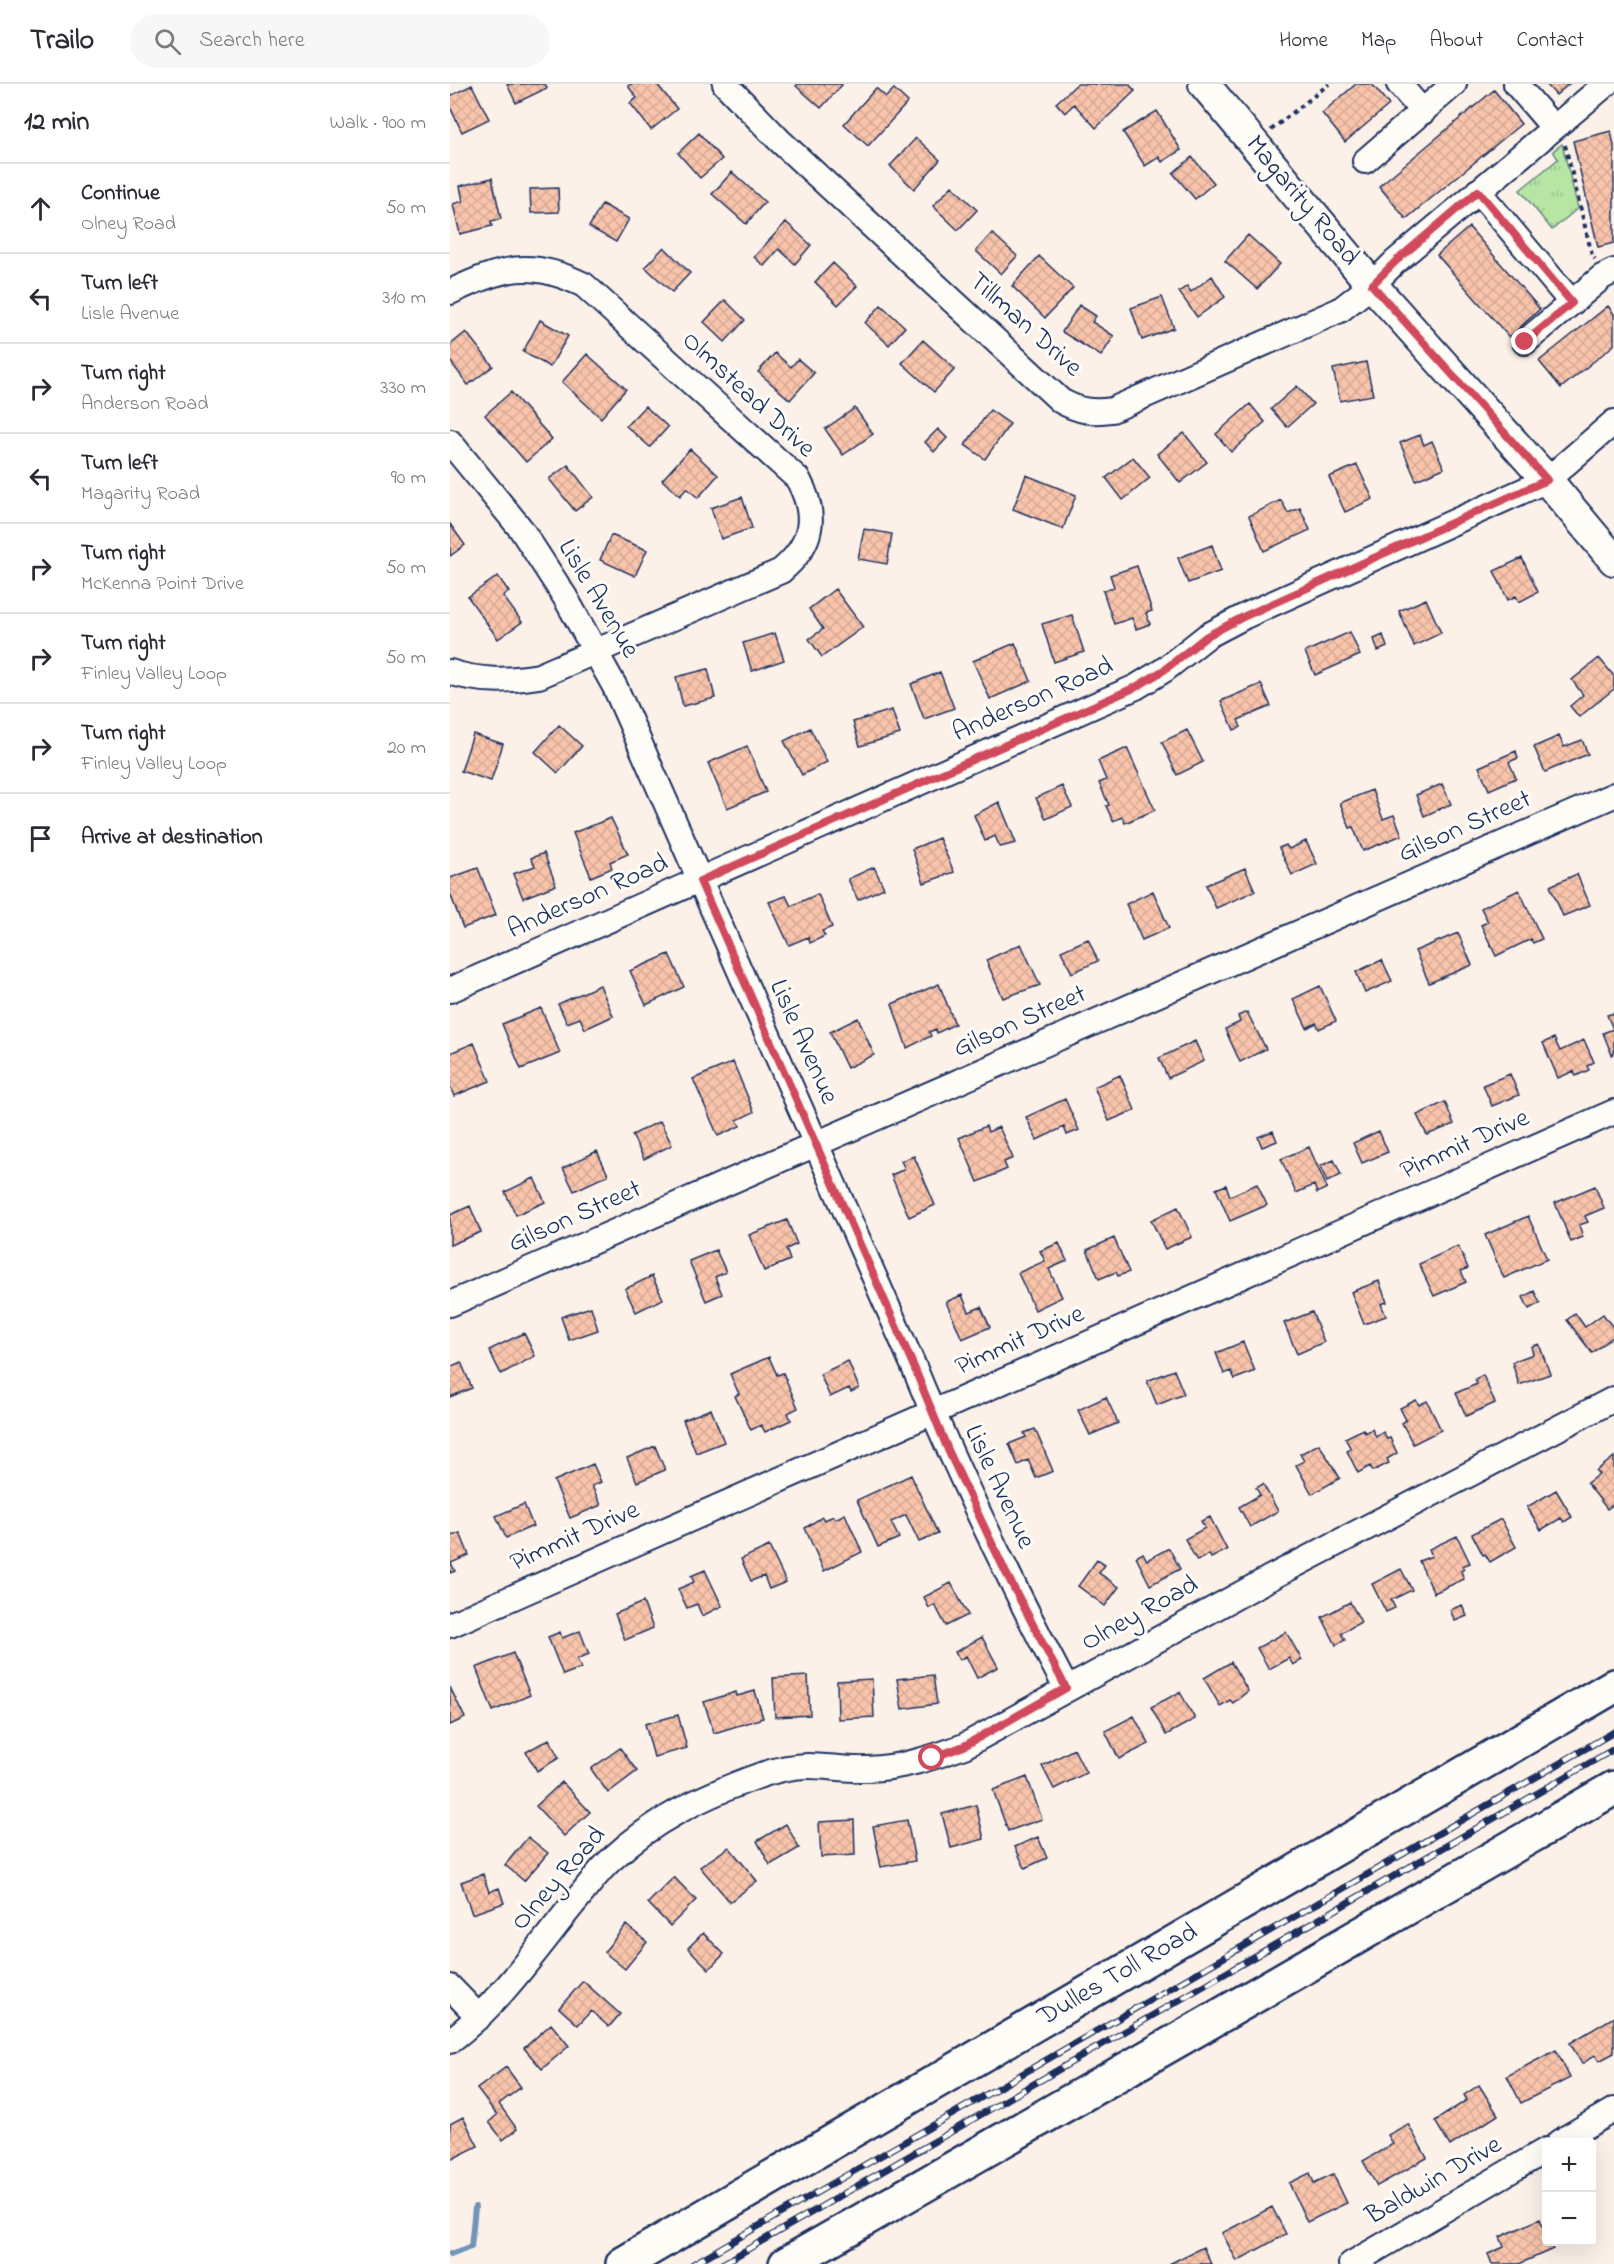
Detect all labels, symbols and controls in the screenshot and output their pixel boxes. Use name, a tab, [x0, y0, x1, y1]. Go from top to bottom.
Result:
search box	[130, 14, 550, 68]
text: Trailo	[30, 21, 94, 62]
icon: search	[151, 25, 184, 58]
text: Search here	[199, 25, 305, 57]
text: Home	[1279, 26, 1328, 56]
text: Map	[1361, 26, 1396, 56]
text: About	[1429, 26, 1483, 56]
text: Contact	[1516, 26, 1584, 56]
text: 12 min	[24, 104, 89, 142]
text: Walk · 900 m	[330, 109, 426, 138]
street label: Magarity Road	[1235, 127, 1369, 275]
text: Continue	[81, 178, 160, 210]
icon: ahead	[24, 192, 57, 225]
text: 50 m	[385, 194, 426, 223]
text: Olney Road	[81, 210, 176, 239]
street label: Tillman Drive	[959, 263, 1091, 387]
text: Turn left	[81, 268, 158, 300]
icon: left	[24, 282, 57, 315]
text: 310 m	[382, 284, 426, 313]
text: Lisle Avenue	[81, 300, 179, 329]
street label: Olmstead Drive	[672, 322, 824, 468]
route end	[1511, 328, 1537, 354]
text: Turn right	[81, 358, 166, 390]
icon: right	[24, 372, 57, 405]
text: 330 m	[380, 374, 426, 403]
text: Anderson Road	[81, 390, 209, 419]
text: Turn left	[81, 448, 158, 480]
icon: left	[24, 462, 57, 495]
text: 90 m	[391, 464, 426, 493]
text: Magarity Road	[81, 480, 200, 509]
street label: Lisle Avenue	[547, 532, 649, 667]
text: Turn right	[81, 538, 166, 570]
icon: right	[24, 552, 57, 585]
text: 50 m	[385, 554, 426, 583]
text: McKenna Point Drive	[81, 570, 244, 599]
text: Turn right	[81, 628, 166, 660]
icon: right	[24, 642, 57, 675]
text: 50 m	[385, 644, 426, 673]
street label: Anderson Road	[946, 647, 1120, 753]
text: Finley Valley Loop	[81, 660, 227, 689]
text: Turn right	[81, 718, 166, 750]
icon: right	[24, 732, 57, 765]
text: 20 m	[387, 734, 426, 763]
text: Finley Valley Loop	[81, 750, 227, 779]
street label: Gilson Street	[1392, 780, 1538, 874]
icon: arrive	[24, 822, 57, 855]
text: Arrive at destination	[81, 822, 263, 854]
street label: Anderson Road	[501, 844, 675, 950]
street label: Lisle Avenue	[758, 973, 848, 1111]
street label: Gilson Street	[947, 975, 1093, 1069]
street label: Pimmit Drive	[1394, 1099, 1537, 1191]
street label: Gilson Street	[502, 1170, 648, 1264]
street label: Pimmit Drive	[949, 1295, 1092, 1387]
street label: Lisle Avenue	[953, 1419, 1045, 1556]
street label: Pimmit Drive	[504, 1491, 647, 1583]
street label: Olney Road	[1074, 1566, 1206, 1662]
route start	[918, 1744, 944, 1770]
street label: Olney Road	[502, 1818, 616, 1940]
street label: Dulles Toll Road	[1030, 1913, 1205, 2037]
street label: Baldwin Drive	[1358, 2126, 1510, 2236]
map controls	[1542, 2138, 1596, 2246]
button: +	[1542, 2138, 1596, 2192]
button: −	[1542, 2192, 1596, 2246]

